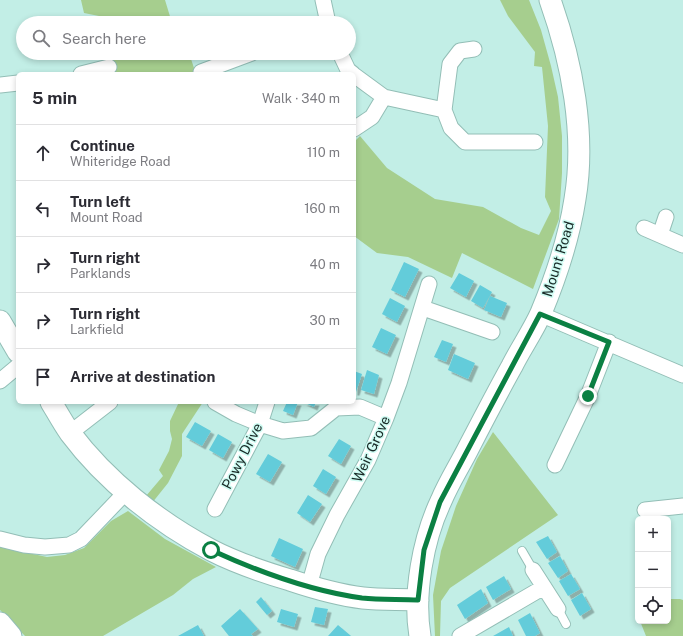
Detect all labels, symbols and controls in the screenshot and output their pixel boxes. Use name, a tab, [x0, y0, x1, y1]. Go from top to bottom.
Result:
search box	[16, 16, 356, 60]
icon: search	[30, 27, 52, 49]
text: Search here	[62, 30, 146, 47]
text: 5 min	[32, 88, 77, 108]
text: Walk · 340 m	[262, 91, 340, 106]
text: Continue	[70, 137, 135, 154]
icon: ahead	[32, 142, 54, 164]
text: 110 m	[307, 145, 340, 160]
text: Whiteridge Road	[70, 154, 171, 169]
text: Turn left	[70, 193, 131, 210]
icon: left	[32, 198, 54, 220]
text: 160 m	[304, 201, 340, 216]
text: Mount Road	[70, 210, 143, 225]
street label: Mount Road	[539, 219, 577, 299]
text: Turn right	[70, 249, 140, 266]
icon: right	[32, 254, 54, 276]
text: 40 m	[309, 257, 340, 272]
text: Parklands	[70, 266, 131, 281]
text: Turn right	[70, 305, 140, 322]
icon: right	[32, 310, 54, 332]
text: 30 m	[310, 313, 340, 328]
text: Larkfield	[70, 322, 124, 337]
icon: arrive	[32, 366, 54, 388]
text: Arrive at destination	[70, 368, 215, 385]
route end	[579, 387, 597, 405]
street label: Weir Grove	[349, 413, 393, 485]
street label: Powy Drive	[219, 420, 266, 492]
map controls	[635, 516, 671, 624]
button: +	[635, 516, 671, 552]
route start	[202, 541, 220, 559]
button: −	[635, 552, 671, 588]
button: locate	[635, 588, 671, 624]

